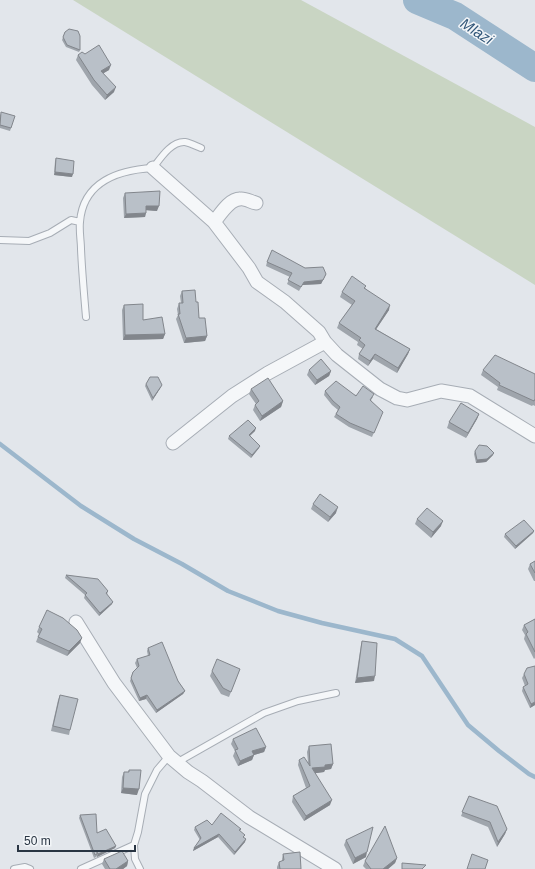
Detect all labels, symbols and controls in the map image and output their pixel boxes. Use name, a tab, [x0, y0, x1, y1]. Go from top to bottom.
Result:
water label: Mlazi	[458, 14, 497, 48]
scale bar	[18, 827, 135, 853]
text: 50 m	[24, 834, 51, 848]

